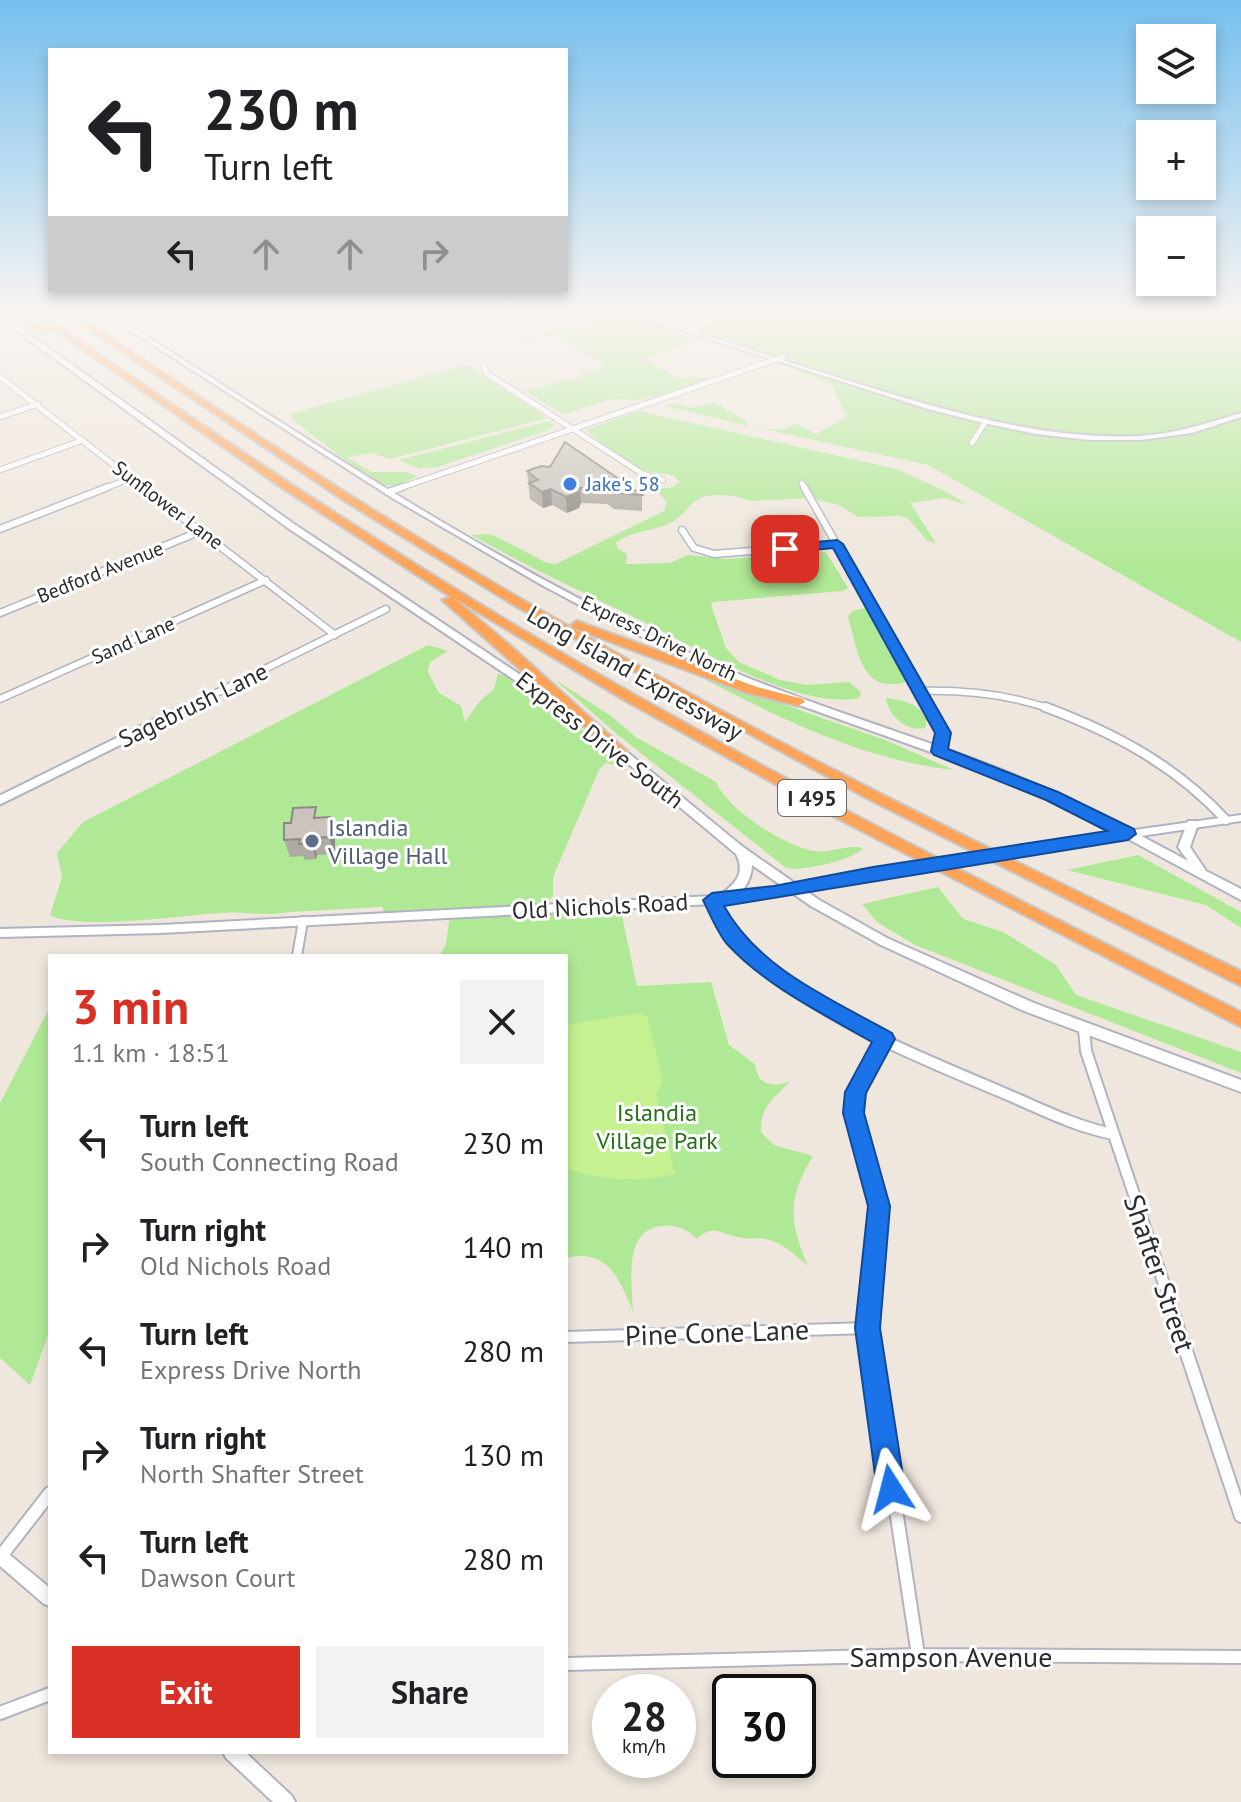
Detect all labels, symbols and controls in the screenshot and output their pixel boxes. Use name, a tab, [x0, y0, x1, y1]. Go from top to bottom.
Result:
map controls	[1136, 24, 1216, 296]
button: layers	[1136, 24, 1216, 104]
text: 230 m	[204, 73, 359, 145]
icon: left	[72, 80, 176, 184]
button: +	[1136, 120, 1216, 200]
text: Turn left	[204, 143, 333, 190]
button: −	[1136, 216, 1216, 296]
icon: left	[160, 232, 204, 276]
icon: ahead	[244, 232, 288, 276]
icon: ahead	[328, 232, 372, 276]
icon: right	[412, 232, 456, 276]
street label: Sunflower Lane	[107, 455, 229, 555]
place label: Jake's 58	[585, 471, 660, 497]
marker: Jake's 58	[561, 475, 579, 493]
pin	[751, 515, 819, 583]
icon: arrive	[763, 527, 807, 571]
street label: Bedford Avenue	[33, 535, 167, 609]
street label: Express Drive North	[577, 589, 741, 687]
street label: Long Island Expressway	[521, 599, 749, 747]
street label: Sand Lane	[87, 610, 179, 670]
street label: Sagebrush Lane	[113, 655, 273, 755]
street label: Express Drive South	[510, 665, 690, 815]
road number: I 495	[778, 780, 846, 816]
place label: Islandia Village Hall	[327, 812, 448, 871]
marker: Islandia Village Hall	[303, 832, 321, 850]
street label: Old Nichols Road	[511, 886, 689, 926]
text: 3 min	[72, 975, 189, 1037]
button: close	[460, 980, 544, 1064]
text: 1.1 km · 18:51	[72, 1036, 230, 1069]
park label: Islandia Village Park	[595, 1097, 718, 1156]
text: Turn left	[140, 1106, 248, 1145]
icon: left	[72, 1120, 116, 1164]
text: 230 m	[463, 1123, 544, 1162]
text: South Connecting Road	[140, 1145, 399, 1178]
street label: Shafter Street	[1116, 1189, 1204, 1357]
text: Turn right	[140, 1210, 266, 1249]
icon: right	[72, 1224, 116, 1268]
text: 140 m	[463, 1227, 544, 1266]
text: Old Nichols Road	[140, 1249, 331, 1282]
street label: Pine Cone Lane	[624, 1310, 810, 1354]
text: Turn left	[140, 1314, 248, 1353]
icon: left	[72, 1328, 116, 1372]
text: 280 m	[463, 1331, 544, 1370]
text: Express Drive North	[140, 1353, 362, 1386]
text: Turn right	[140, 1418, 266, 1457]
icon: right	[72, 1432, 116, 1476]
text: 130 m	[463, 1435, 544, 1474]
position arrow	[849, 1447, 933, 1531]
text: North Shafter Street	[140, 1457, 364, 1490]
text: Turn left	[140, 1522, 248, 1561]
icon: left	[72, 1536, 116, 1580]
text: 280 m	[463, 1539, 544, 1578]
text: Dawson Court	[140, 1561, 295, 1594]
street label: Sampson Avenue	[850, 1638, 1052, 1675]
button: Exit	[72, 1646, 300, 1738]
button: Share	[316, 1646, 544, 1738]
speed limit sign: 30	[712, 1674, 816, 1778]
text: 28	[621, 1690, 667, 1742]
text: km/h	[622, 1733, 666, 1759]

